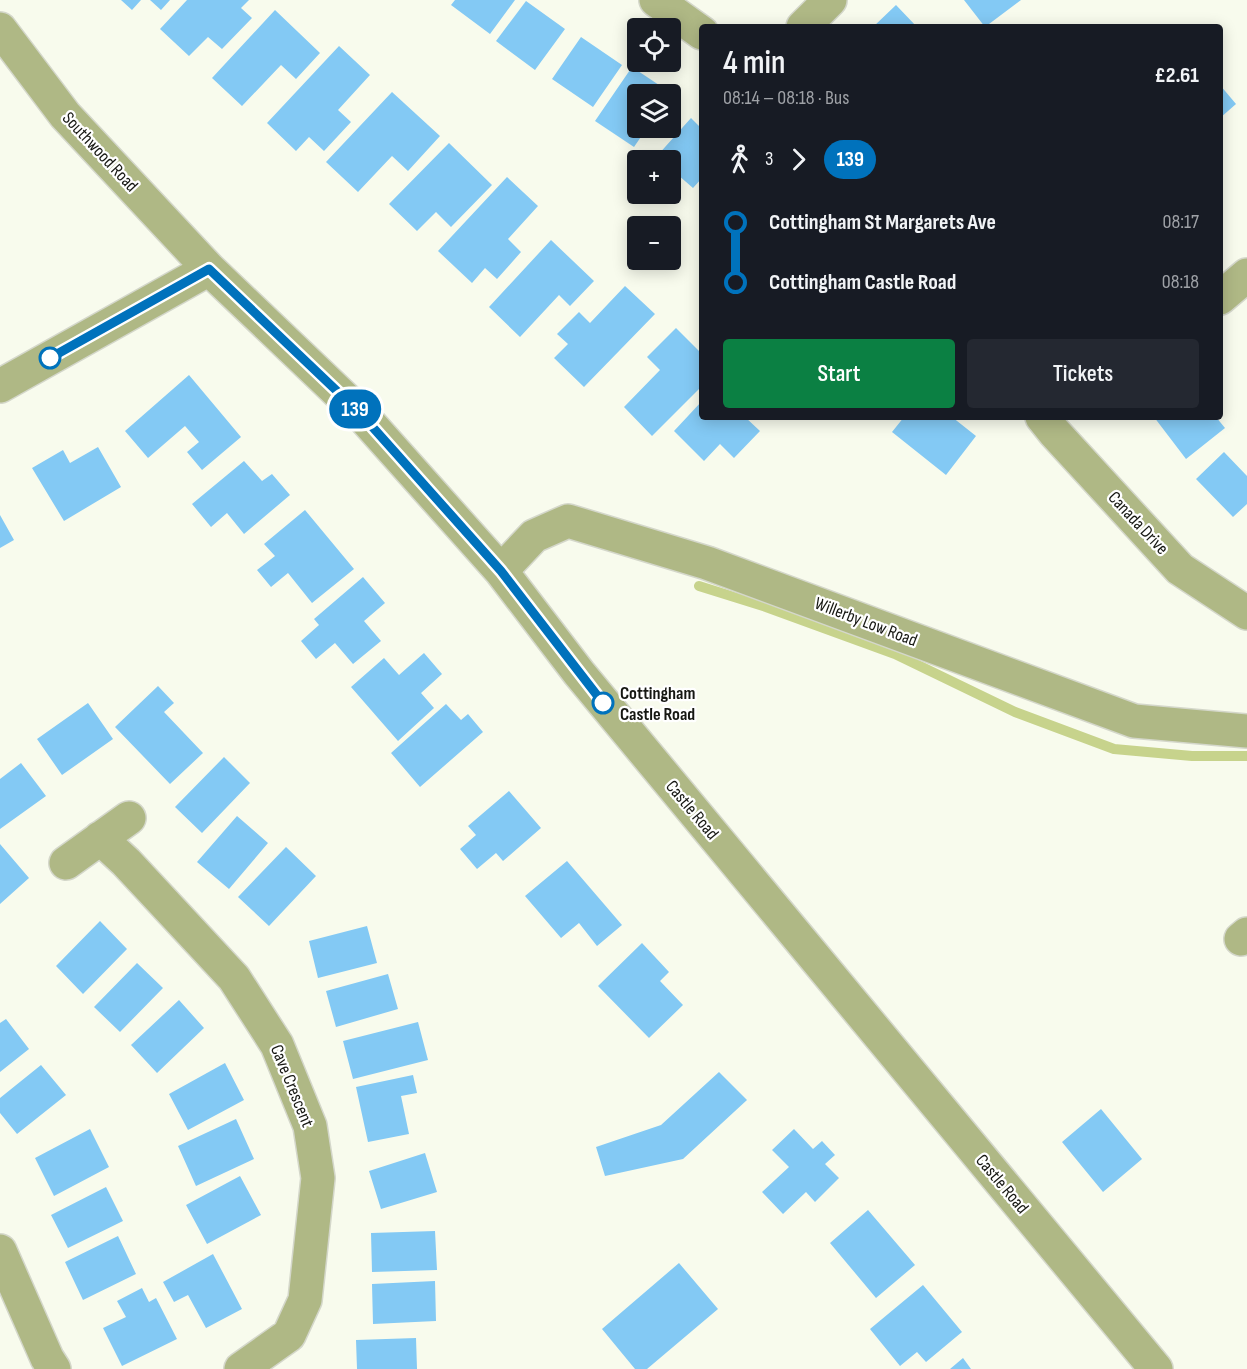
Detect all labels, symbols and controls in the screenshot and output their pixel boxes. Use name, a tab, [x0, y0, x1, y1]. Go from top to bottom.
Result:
map controls	[627, 18, 681, 270]
button: locate	[627, 18, 681, 72]
text: 4 min	[723, 43, 785, 83]
text: £2.61	[1155, 62, 1199, 89]
button: layers	[627, 84, 681, 138]
text: 08:14 – 08:18 · Bus	[723, 86, 849, 110]
street label: Southwood Road	[58, 108, 142, 196]
icon: walk	[723, 143, 756, 176]
icon: forward	[782, 143, 815, 176]
text: 3	[765, 147, 773, 171]
text: 139	[836, 147, 864, 172]
button: +	[627, 150, 681, 204]
text: Cottingham St Margarets Ave	[769, 209, 996, 236]
text: 08:17	[1163, 210, 1199, 234]
button: −	[627, 216, 681, 270]
text: Cottingham Castle Road	[769, 269, 956, 296]
text: 08:18	[1162, 270, 1199, 294]
button: Start	[723, 339, 955, 408]
button: Tickets	[967, 339, 1199, 408]
unlabelled marker	[39, 347, 61, 369]
line badge: 139	[320, 390, 389, 428]
text: 139	[341, 397, 369, 422]
street label: Canada Drive	[1103, 487, 1173, 559]
street label: Willerby Low Road	[812, 593, 920, 651]
place label: Cottingham Castle Road	[620, 683, 695, 725]
marker: Cottingham Castle Road	[592, 692, 614, 714]
street label: Castle Road	[661, 776, 723, 844]
street label: Cave Crescent	[266, 1042, 318, 1131]
street label: Castle Road	[971, 1150, 1033, 1218]

